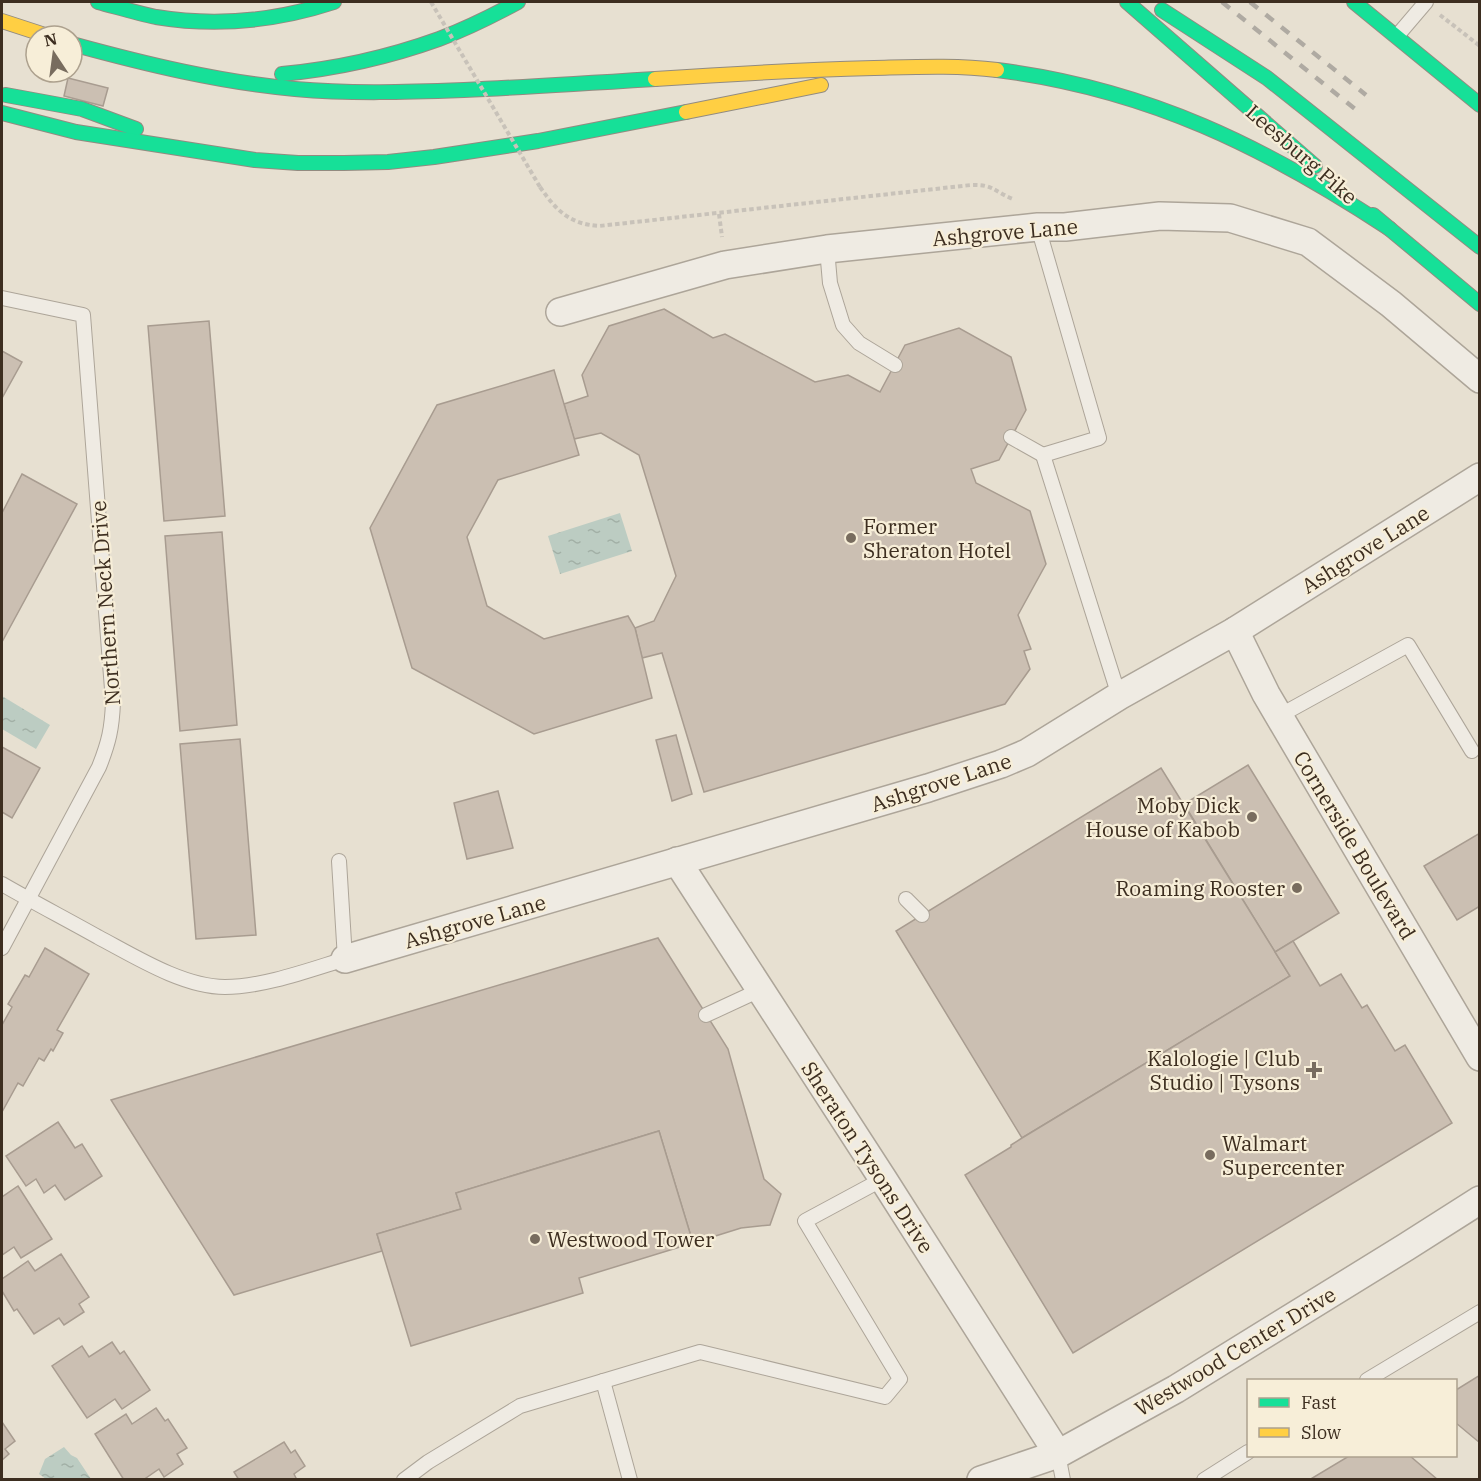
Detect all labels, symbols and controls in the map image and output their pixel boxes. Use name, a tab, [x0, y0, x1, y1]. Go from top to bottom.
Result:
north arrow	[24, 24, 84, 84]
text: N	[42, 28, 59, 51]
street label: Leesburg Pike	[1240, 98, 1364, 210]
street label: Ashgrove Lane	[931, 212, 1079, 252]
street label: Ashgrove Lane	[1296, 498, 1434, 600]
street label: Northern Neck Drive	[84, 500, 126, 706]
place label: Former Sheraton Hotel	[863, 512, 1011, 564]
marker: Former Sheraton Hotel	[844, 531, 858, 545]
street label: Ashgrove Lane	[867, 746, 1015, 818]
street label: Cornerside Boulevard	[1288, 746, 1423, 945]
place label: Moby Dick House of Kabob	[1086, 791, 1241, 843]
marker: Moby Dick House of Kabob	[1245, 810, 1259, 824]
place label: Roaming Rooster	[1116, 874, 1286, 902]
marker: Roaming Rooster	[1290, 881, 1304, 895]
street label: Ashgrove Lane	[401, 887, 549, 955]
place label: Kalologie | Club Studio | Tysons	[1147, 1044, 1300, 1096]
street label: Sheraton Tysons Drive	[795, 1056, 941, 1258]
marker: Kalologie | Club Studio | Tysons	[1305, 1061, 1323, 1079]
place label: Walmart Supercenter	[1222, 1129, 1345, 1181]
marker: Walmart Supercenter	[1203, 1148, 1217, 1162]
place label: Westwood Tower	[547, 1225, 715, 1253]
marker: Westwood Tower	[528, 1232, 542, 1246]
street label: Westwood Center Drive	[1129, 1280, 1341, 1422]
legend	[1247, 1379, 1457, 1457]
text: Fast	[1301, 1391, 1336, 1414]
text: Slow	[1301, 1421, 1341, 1444]

